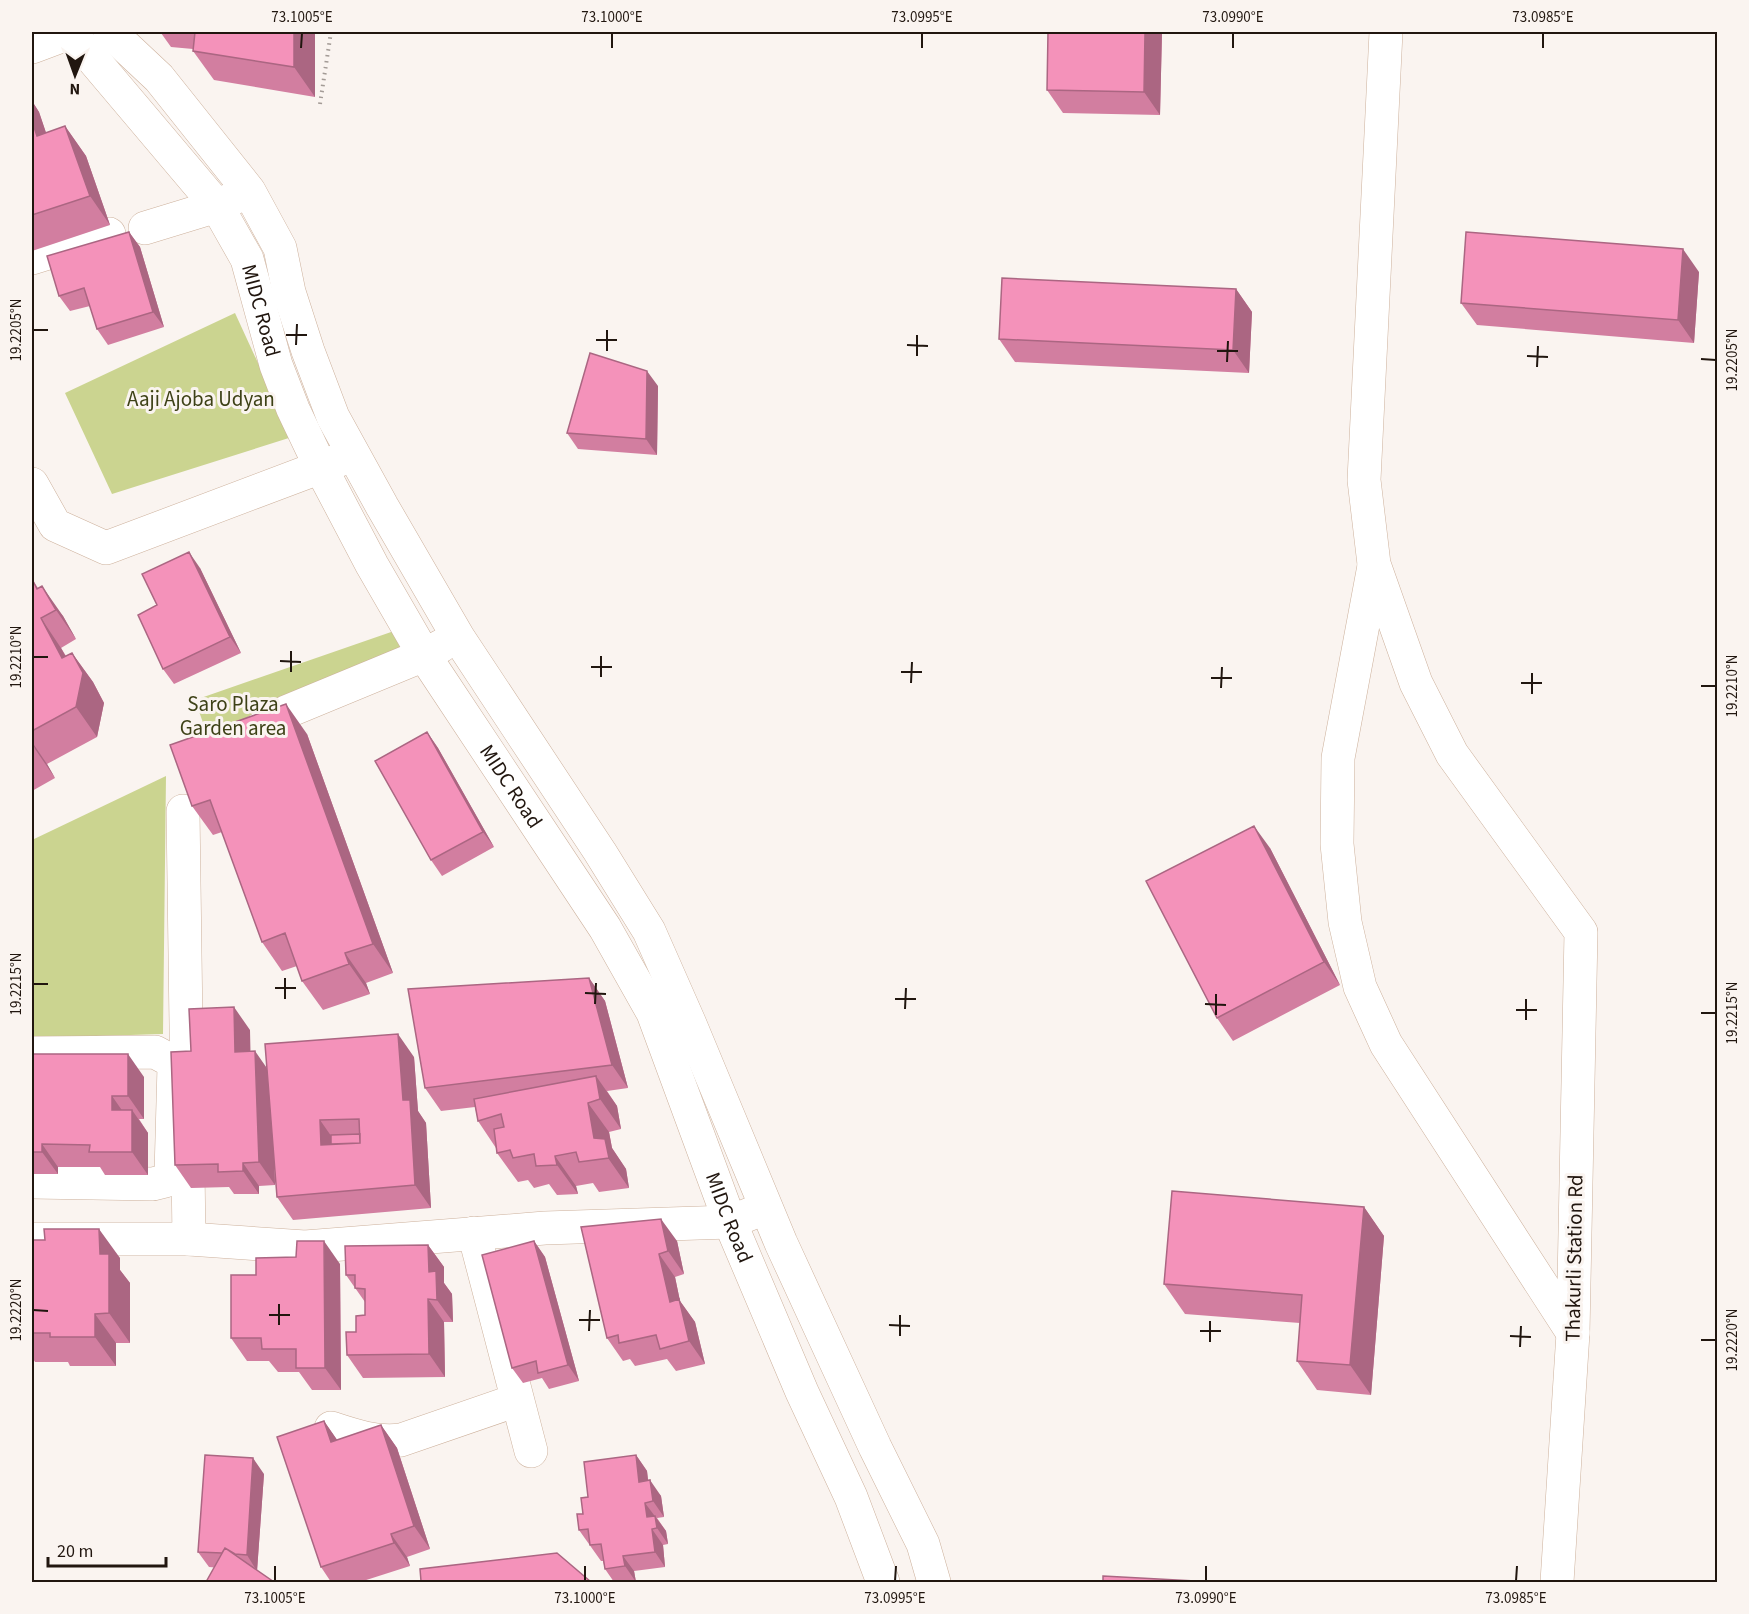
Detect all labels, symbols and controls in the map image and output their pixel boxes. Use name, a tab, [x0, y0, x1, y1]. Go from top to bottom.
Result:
text: 73.1005°E	[271, 7, 333, 28]
text: 73.1000°E	[581, 7, 643, 28]
text: 73.0995°E	[891, 7, 953, 28]
text: 73.0990°E	[1202, 7, 1264, 28]
text: 73.0985°E	[1512, 7, 1574, 28]
north arrow	[45, 45, 105, 105]
text: N	[69, 78, 80, 100]
street label: MIDC Road	[234, 261, 288, 360]
text: 19.2205°N	[6, 298, 27, 362]
text: 19.2205°N	[1722, 328, 1743, 392]
park label: Aaji Ajoba Udyan	[127, 384, 275, 414]
text: 19.2210°N	[6, 625, 27, 689]
text: 19.2210°N	[1722, 654, 1743, 718]
park label: Saro Plaza Garden area	[180, 689, 286, 743]
street label: MIDC Road	[472, 738, 550, 834]
text: 19.2215°N	[6, 952, 27, 1016]
text: 19.2215°N	[1722, 981, 1743, 1045]
street label: MIDC Road	[698, 1168, 761, 1267]
street label: Thakurli Station Rd	[1558, 1174, 1590, 1342]
text: 19.2220°N	[6, 1278, 27, 1342]
text: 19.2220°N	[1722, 1308, 1743, 1372]
scale bar	[48, 1530, 166, 1568]
text: 20 m	[57, 1539, 93, 1564]
text: 73.1005°E	[244, 1588, 306, 1609]
text: 73.1000°E	[554, 1588, 616, 1609]
text: 73.0995°E	[864, 1588, 926, 1609]
text: 73.0990°E	[1175, 1588, 1237, 1609]
text: 73.0985°E	[1485, 1588, 1547, 1609]

